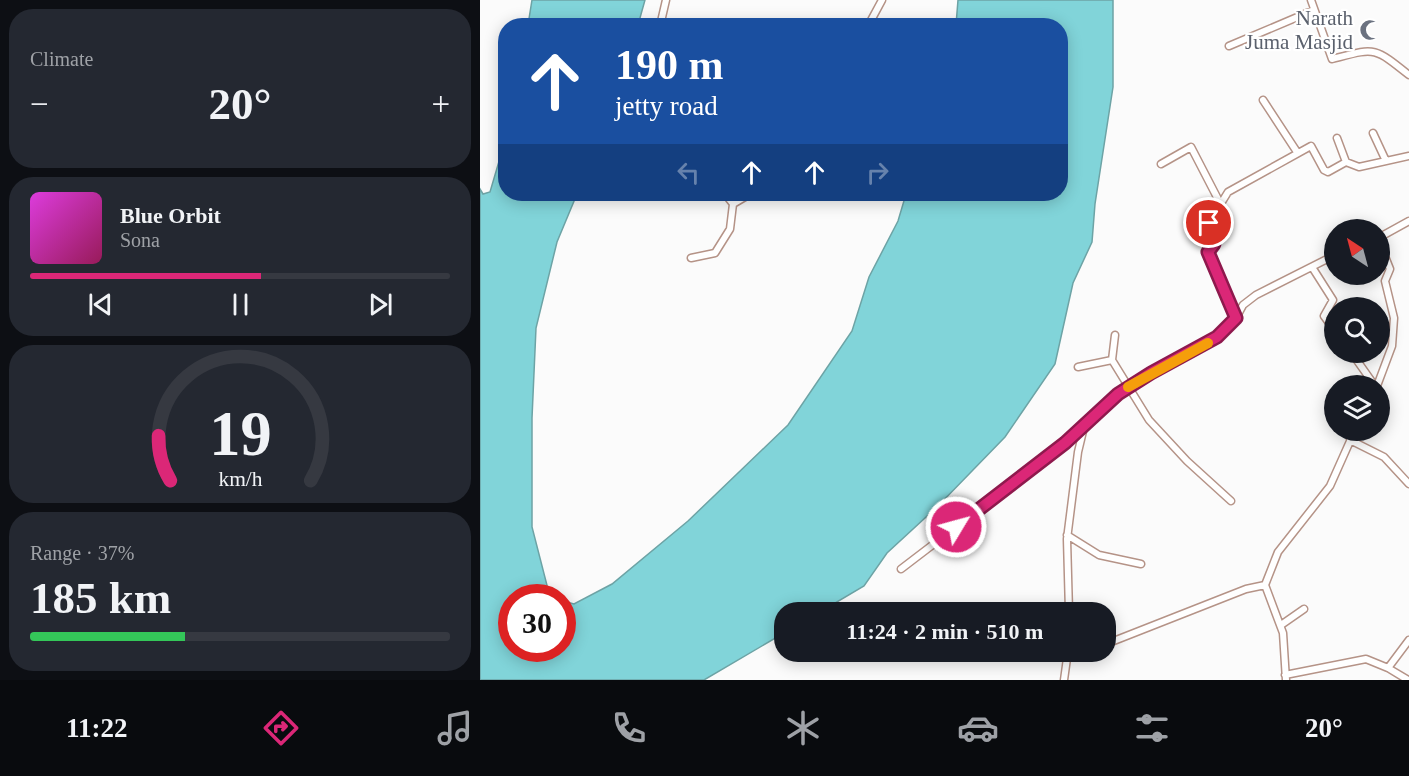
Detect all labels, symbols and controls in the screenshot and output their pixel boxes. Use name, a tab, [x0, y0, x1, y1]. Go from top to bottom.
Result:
place label: Narath Juma Masjid	[1245, 6, 1353, 54]
mosque icon: Narath Juma Masjid	[1358, 18, 1382, 42]
icon: ahead	[516, 42, 594, 120]
text: 190 m	[615, 42, 724, 88]
text: Climate	[30, 48, 93, 70]
text: 20°	[209, 79, 272, 129]
text: −	[30, 86, 49, 122]
text: +	[431, 86, 450, 122]
text: jetty road	[615, 91, 718, 121]
icon: left	[672, 156, 705, 189]
icon: ahead	[735, 156, 768, 189]
icon: ahead	[798, 156, 831, 189]
icon: right	[861, 156, 894, 189]
pin	[1183, 197, 1234, 248]
text: Blue Orbit	[120, 203, 221, 228]
icon: arrive	[1192, 206, 1225, 239]
north arrow	[1324, 219, 1390, 285]
map controls	[1324, 219, 1390, 441]
text: Sona	[120, 229, 160, 251]
icon: previous	[84, 288, 117, 321]
icon: pause	[224, 288, 257, 321]
icon: next	[364, 288, 397, 321]
button: search	[1324, 297, 1390, 363]
button: layers	[1324, 375, 1390, 441]
text: 19	[209, 399, 271, 468]
text: km/h	[218, 467, 262, 491]
position arrow	[924, 495, 988, 559]
text: Range · 37%	[30, 542, 134, 564]
text: 185 km	[30, 573, 171, 623]
speed limit sign: 30	[498, 584, 576, 662]
text: 11:24 · 2 min · 510 m	[847, 619, 1043, 644]
icon: directions	[260, 707, 302, 749]
icon: music	[434, 707, 476, 749]
icon: phone	[608, 707, 650, 749]
icon: climate	[782, 707, 824, 749]
icon: car	[957, 707, 999, 749]
icon: filters	[1131, 707, 1173, 749]
text: 11:22	[66, 713, 128, 743]
text: 20°	[1305, 713, 1343, 743]

